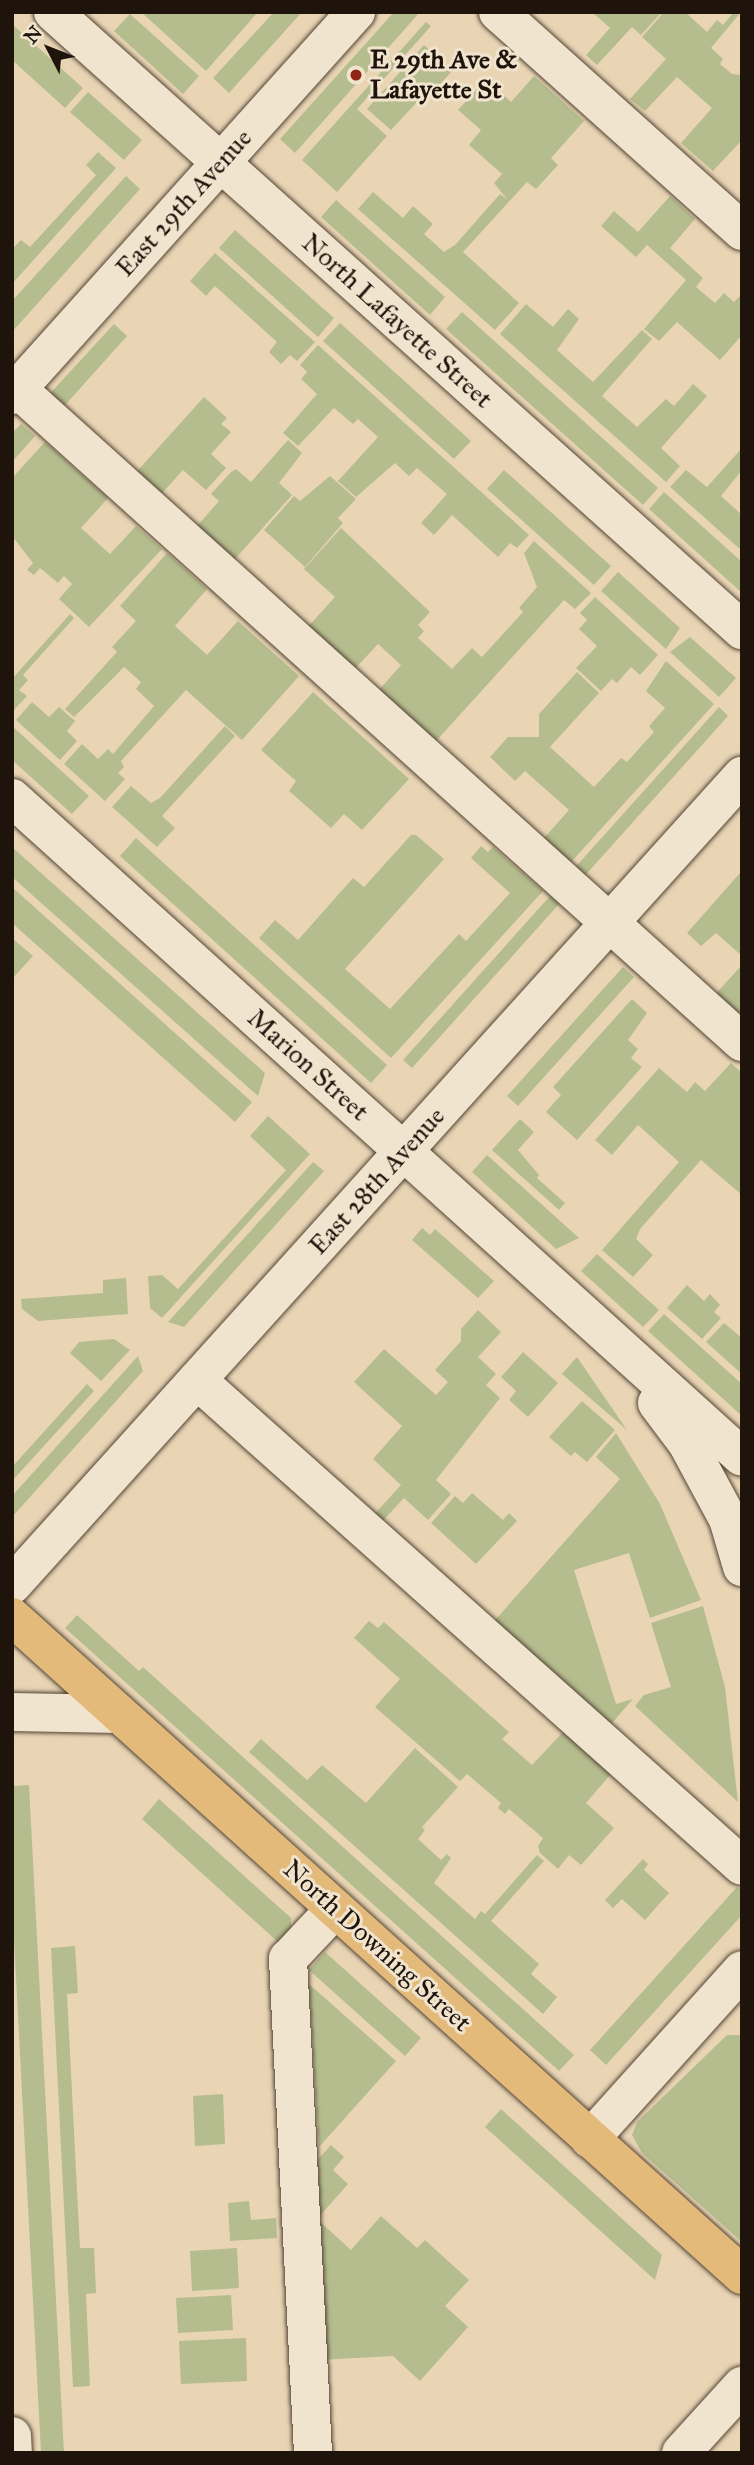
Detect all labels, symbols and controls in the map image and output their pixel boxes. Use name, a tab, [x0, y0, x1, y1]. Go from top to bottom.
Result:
north arrow	[14, 14, 84, 84]
text: N	[19, 21, 47, 48]
place label: E 29th Ave & Lafayette St	[370, 44, 517, 106]
marker: E 29th Ave & Lafayette St	[348, 67, 364, 83]
street label: East 29th Avenue	[110, 123, 258, 283]
street label: North Lafayette Street	[295, 227, 499, 415]
street label: Marion Street	[241, 1003, 375, 1127]
street label: East 28th Avenue	[303, 1101, 451, 1261]
street label: North Downing Street	[277, 1853, 477, 2039]

